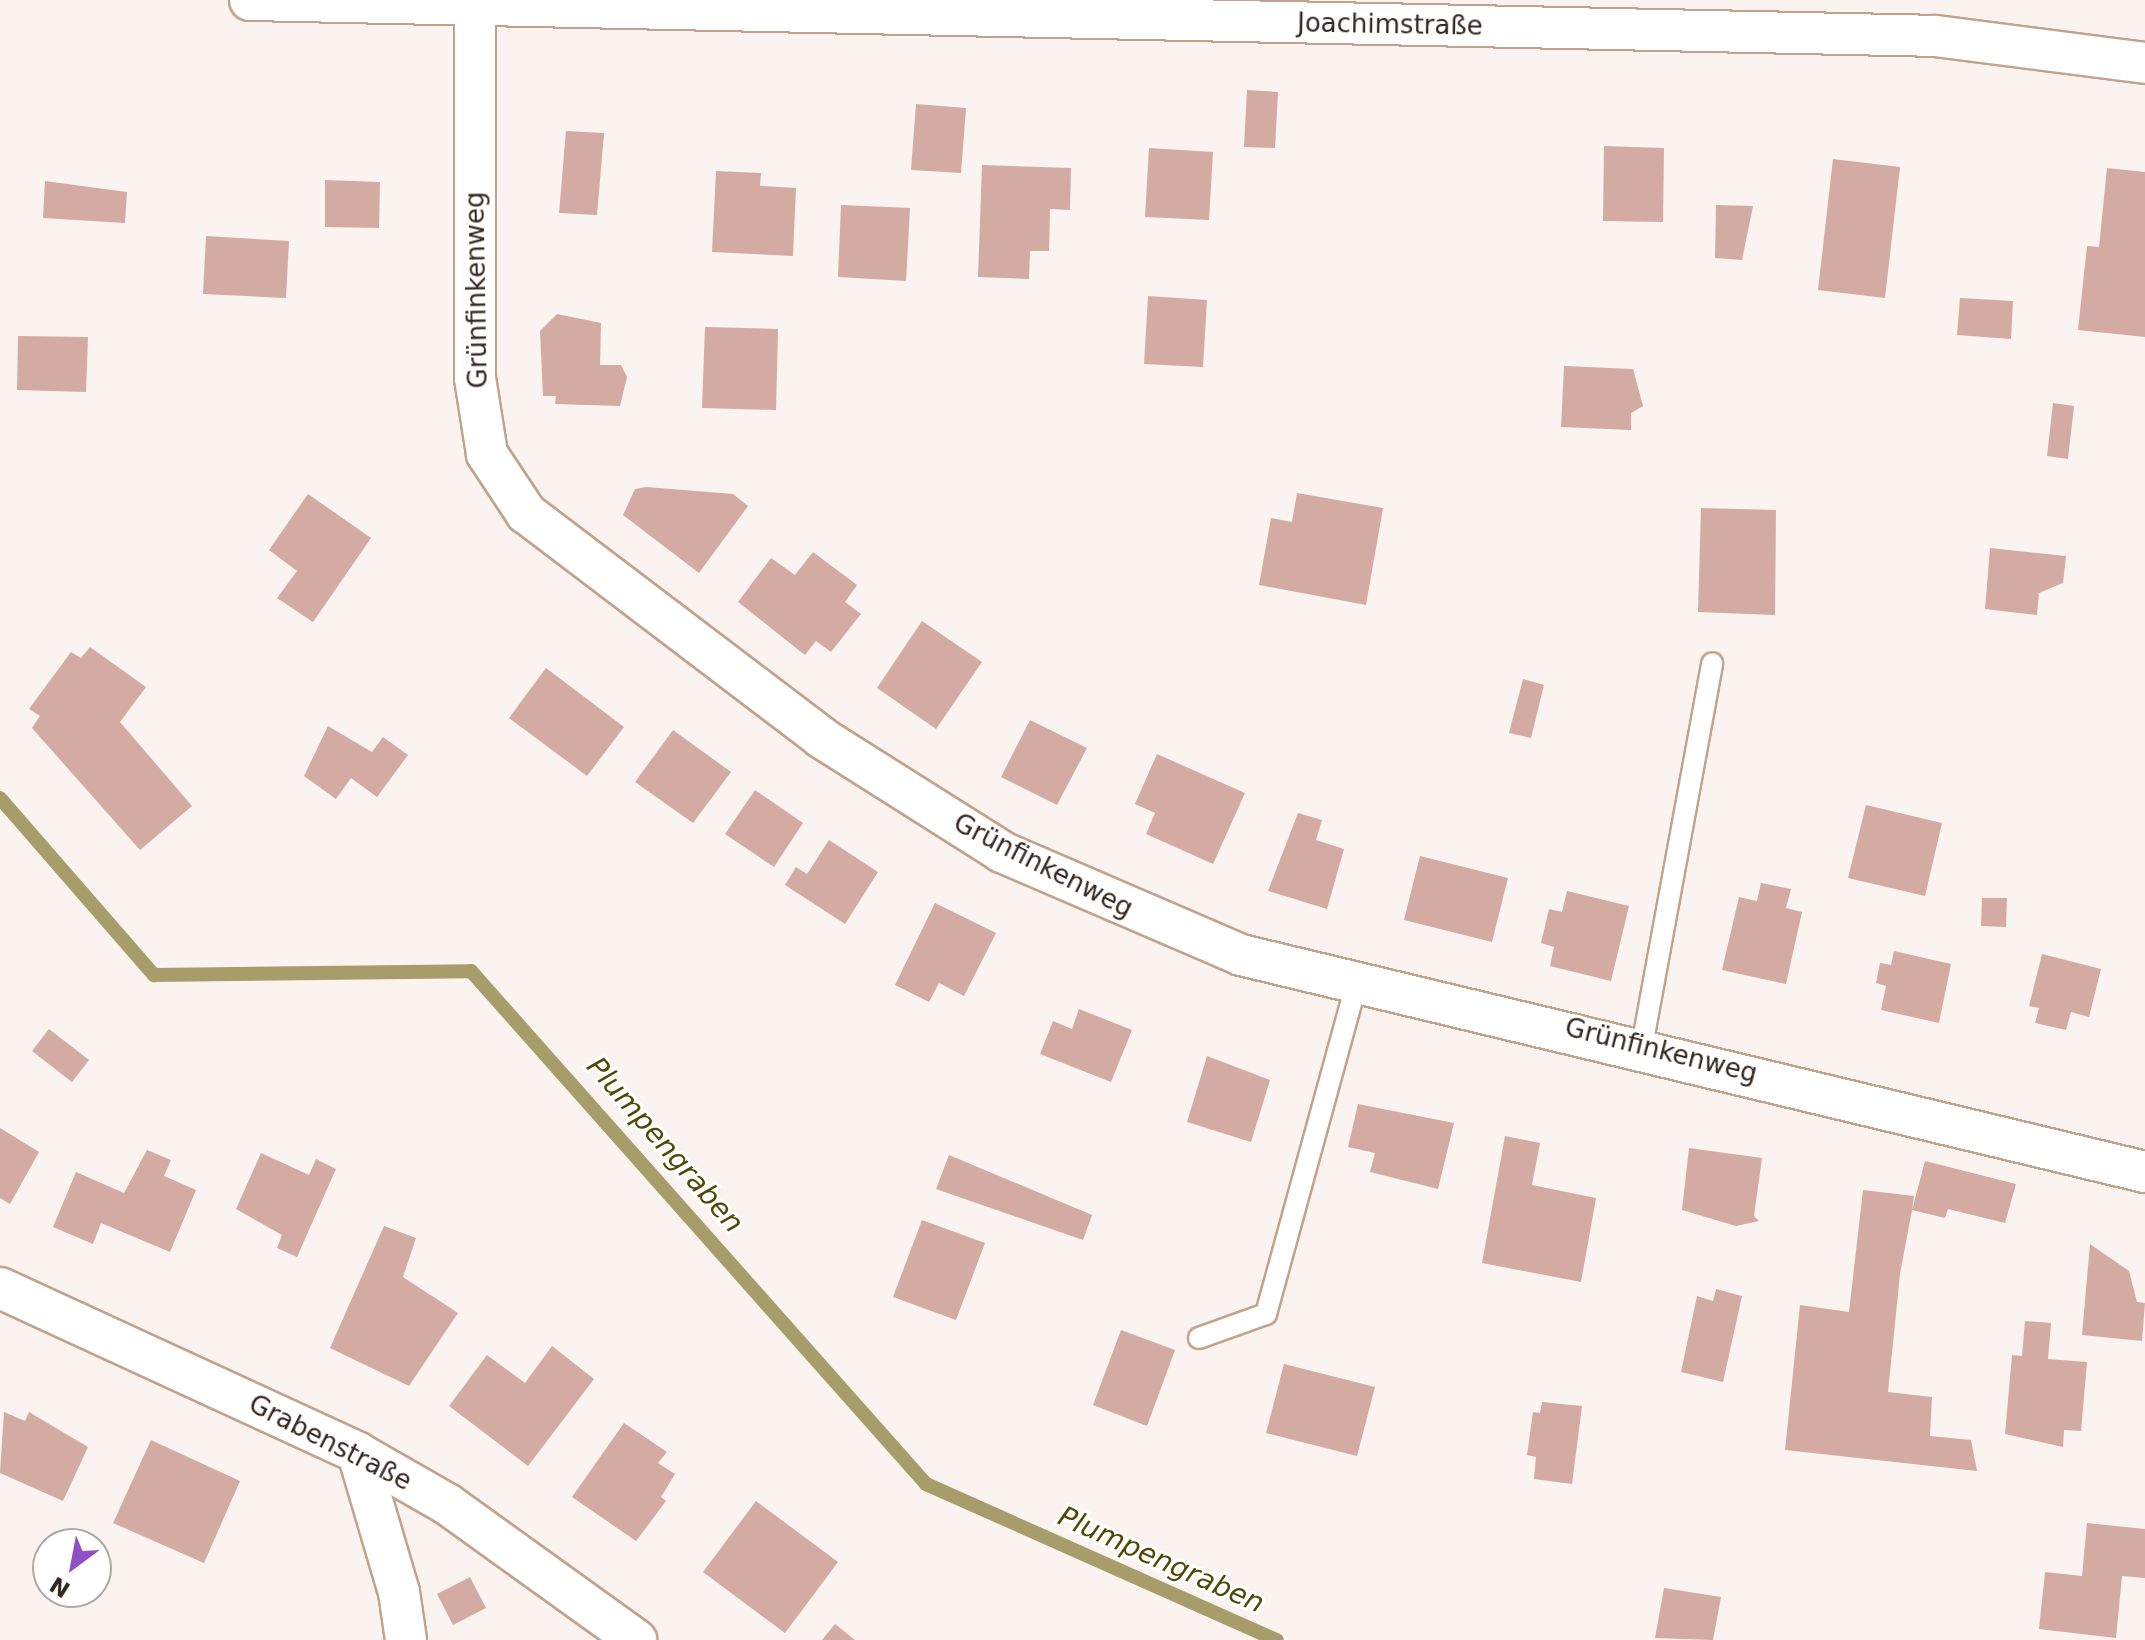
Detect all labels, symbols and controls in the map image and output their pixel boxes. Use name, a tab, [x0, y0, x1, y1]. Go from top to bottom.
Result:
street label: Joachimstraße	[1297, 8, 1483, 42]
street label: Grünfinkenweg	[460, 191, 494, 389]
street label: Grünfinkenweg	[948, 807, 1138, 925]
street label: Grünfinkenweg	[1562, 1012, 1760, 1090]
water label: Plumpengraben	[580, 1050, 750, 1240]
street label: Grabenstraße	[243, 1389, 417, 1497]
water label: Plumpengraben	[1053, 1500, 1269, 1620]
north arrow	[32, 1528, 112, 1608]
text: N	[46, 1572, 75, 1603]

